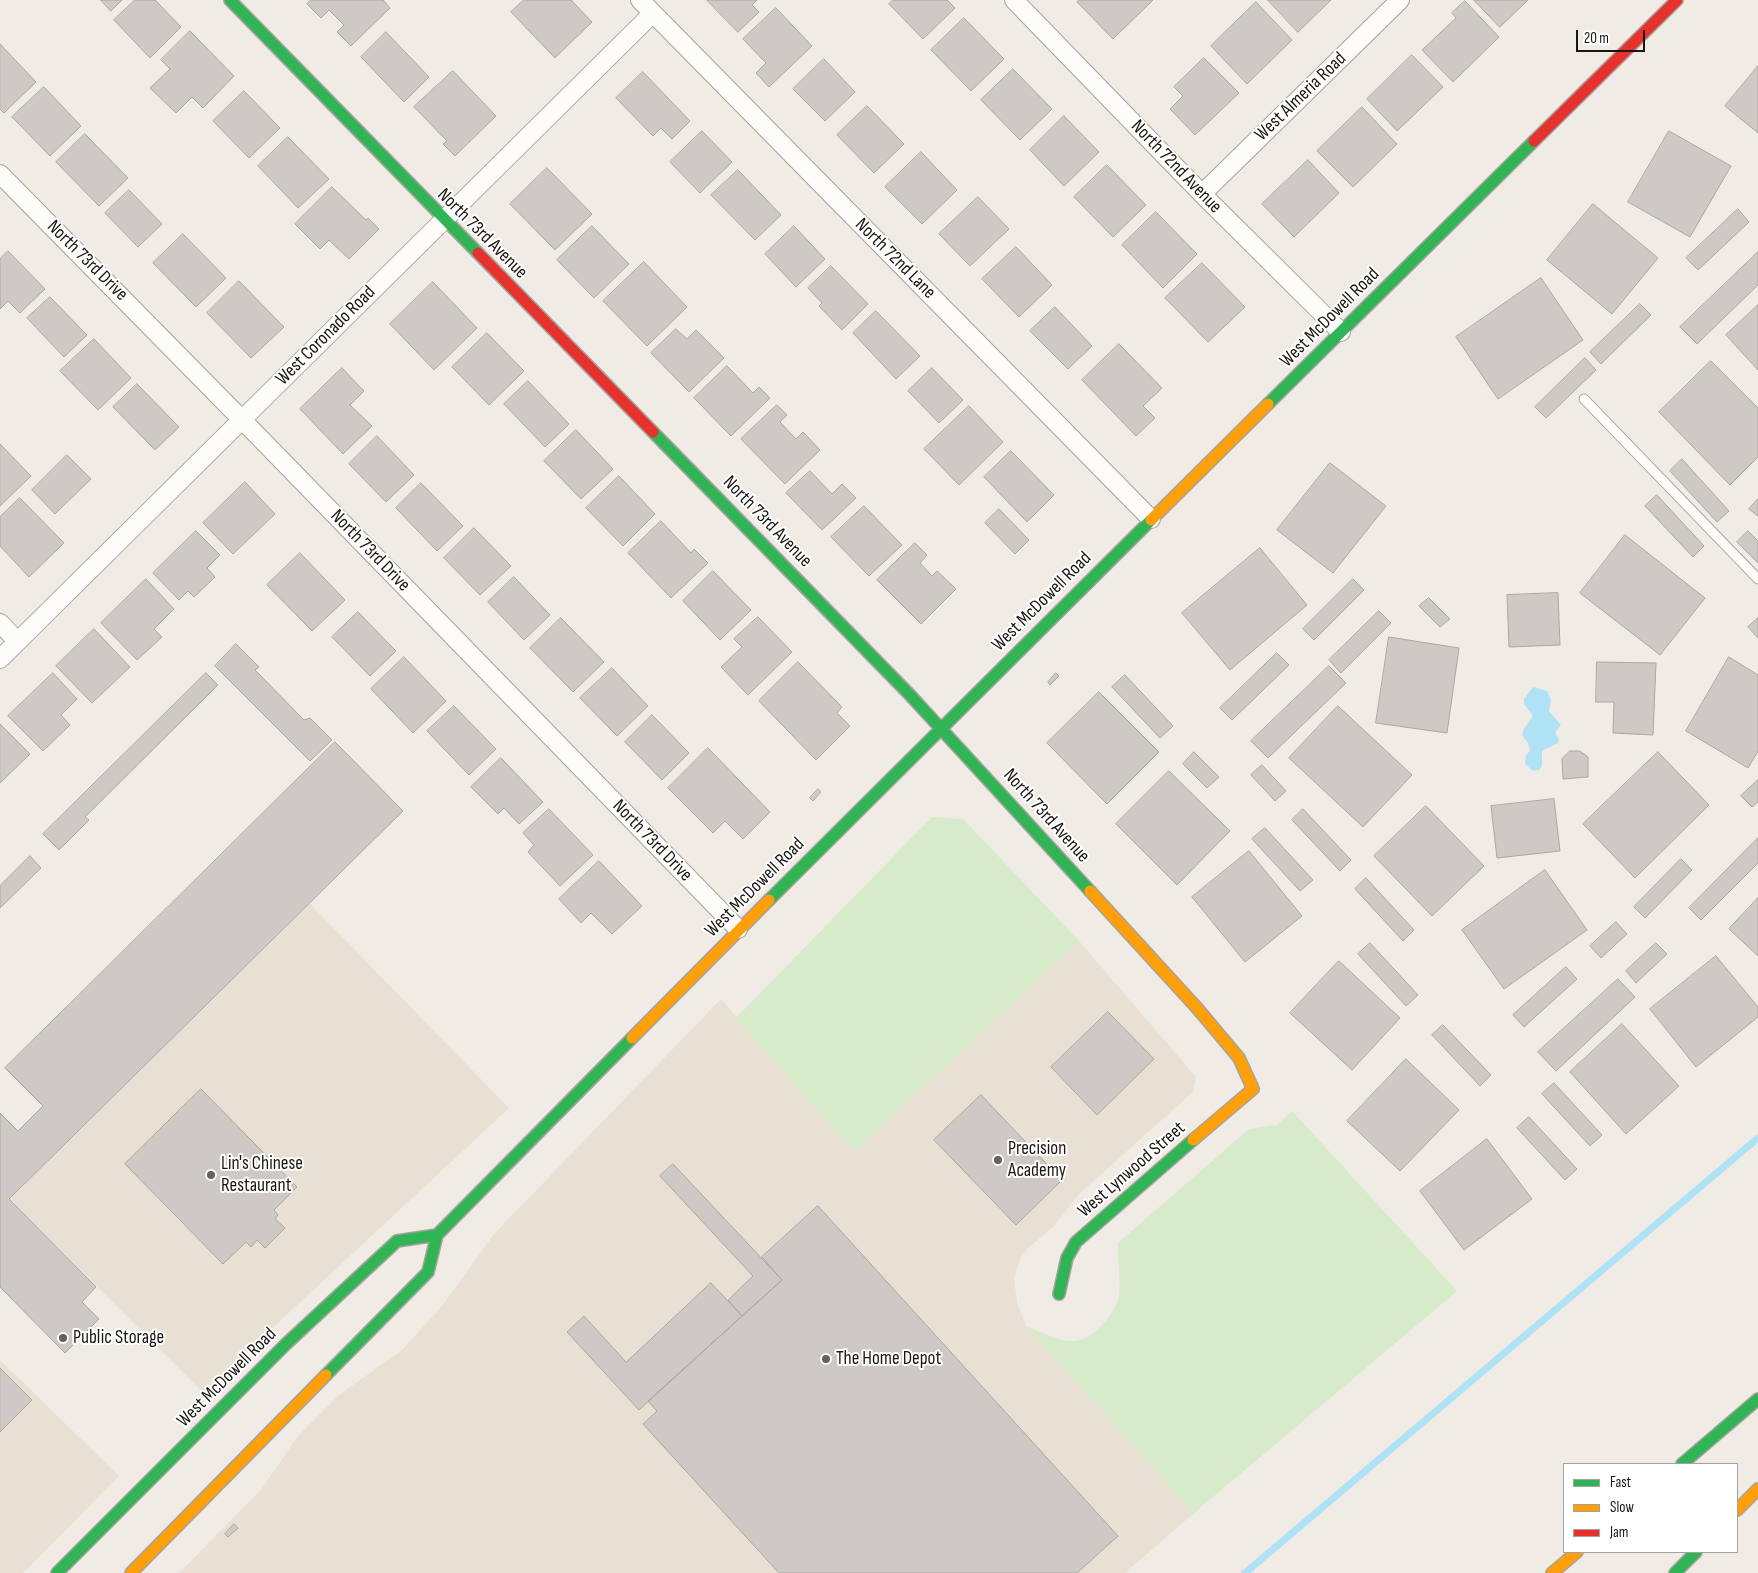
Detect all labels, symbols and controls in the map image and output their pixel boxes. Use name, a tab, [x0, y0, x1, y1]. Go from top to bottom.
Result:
scale bar	[1578, 20, 1647, 52]
text: 20 m	[1584, 29, 1609, 48]
street label: West Almeria Road	[1251, 48, 1351, 146]
street label: North 72nd Avenue	[1126, 116, 1226, 218]
street label: North 73rd Avenue	[432, 184, 532, 284]
street label: North 72nd Lane	[850, 214, 940, 304]
street label: North 73rd Drive	[42, 216, 132, 306]
street label: West McDowell Road	[1276, 264, 1384, 372]
street label: West Coronado Road	[272, 282, 380, 390]
street label: North 73rd Avenue	[718, 472, 816, 572]
street label: North 73rd Drive	[325, 505, 415, 597]
street label: West McDowell Road	[988, 548, 1096, 656]
street label: North 73rd Avenue	[998, 764, 1094, 868]
street label: North 73rd Drive	[607, 795, 697, 887]
street label: West McDowell Road	[701, 834, 809, 942]
street label: West Lynwood Street	[1074, 1117, 1190, 1223]
place label: Precision Academy	[1008, 1138, 1066, 1182]
place label: Lin's Chinese Restaurant	[221, 1153, 303, 1197]
marker: Precision Academy	[992, 1154, 1004, 1166]
marker: Lin's Chinese Restaurant	[205, 1169, 217, 1181]
street label: West McDowell Road	[173, 1324, 281, 1432]
place label: Public Storage	[73, 1327, 164, 1349]
marker: Public Storage	[57, 1332, 69, 1344]
place label: The Home Depot	[836, 1348, 941, 1370]
marker: The Home Depot	[820, 1353, 832, 1365]
legend	[1563, 1463, 1738, 1553]
text: Fast	[1610, 1473, 1631, 1492]
text: Slow	[1610, 1498, 1634, 1517]
text: Jam	[1610, 1523, 1628, 1542]

